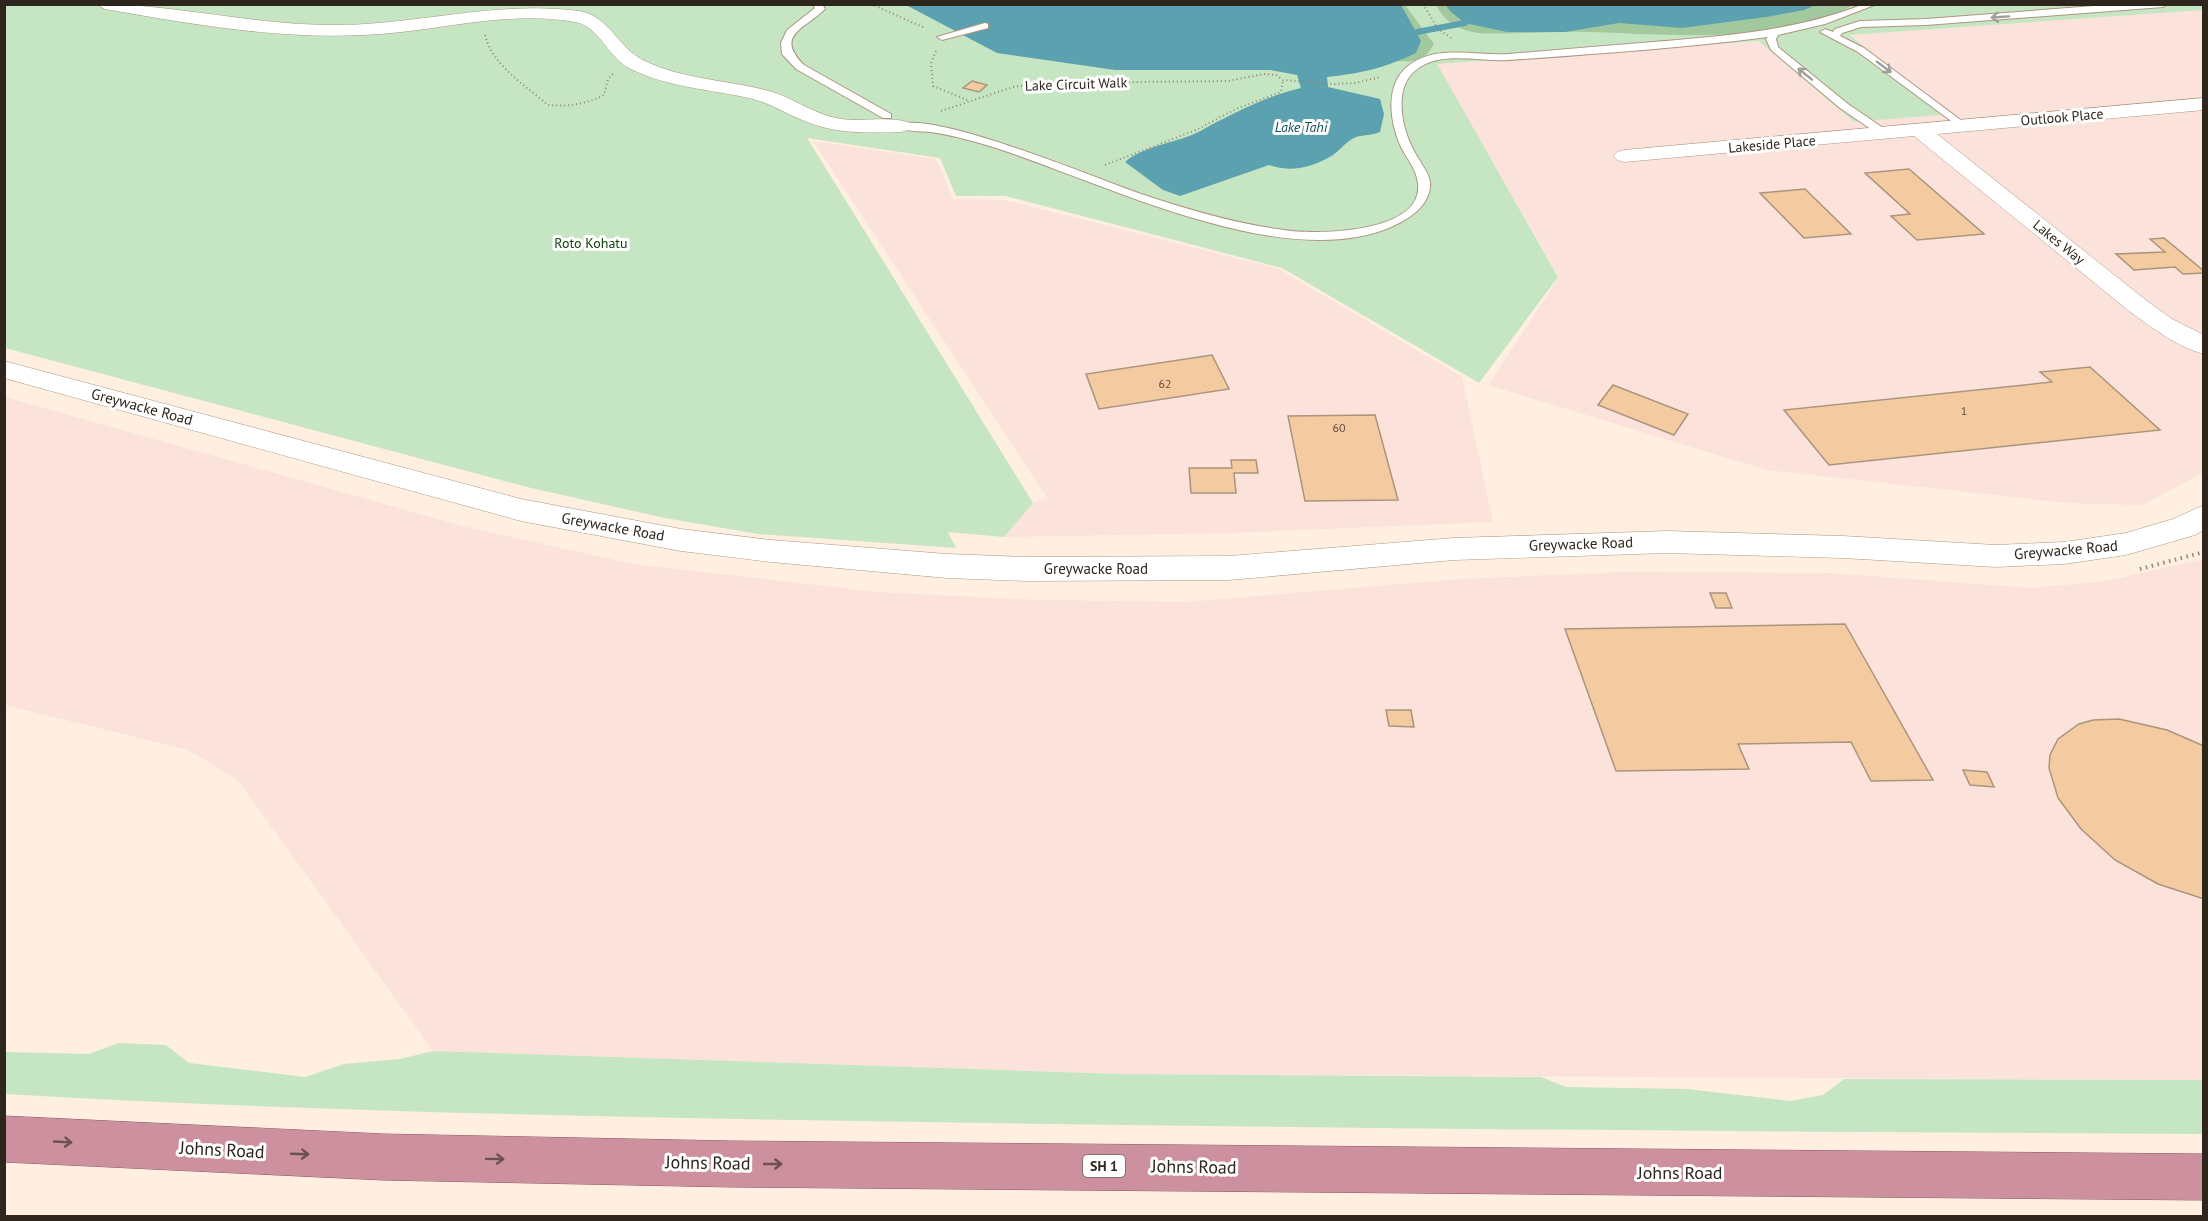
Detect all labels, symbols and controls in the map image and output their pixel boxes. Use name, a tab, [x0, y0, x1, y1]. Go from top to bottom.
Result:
one-way arrow	[1991, 12, 2010, 23]
one-way arrow	[1876, 61, 1892, 74]
one-way arrow	[1798, 67, 1813, 81]
street label: Lake Circuit Walk	[1025, 73, 1128, 95]
street label: Outlook Place	[2020, 104, 2104, 130]
water label: Lake Tahi	[1275, 118, 1328, 136]
street label: Lakeside Place	[1728, 131, 1816, 157]
street label: Lakes Way	[2029, 216, 2089, 269]
park label: Roto Kohatu	[554, 234, 628, 252]
house number: 62	[1158, 376, 1172, 391]
street label: Greywacke Road	[89, 384, 195, 429]
house number: 1	[1961, 403, 1967, 418]
house number: 60	[1332, 420, 1346, 435]
street label: Greywacke Road	[560, 508, 666, 545]
street label: Greywacke Road	[1529, 532, 1633, 555]
street label: Greywacke Road	[2013, 535, 2119, 564]
street label: Greywacke Road	[1044, 559, 1148, 578]
street label: Johns Road	[178, 1136, 265, 1163]
one-way arrow	[52, 1137, 72, 1148]
one-way arrow	[289, 1148, 309, 1159]
street label: Johns Road	[664, 1150, 751, 1175]
one-way arrow	[484, 1153, 504, 1165]
street label: Johns Road	[1150, 1154, 1237, 1179]
road number: SH 1	[1083, 1155, 1125, 1177]
one-way arrow	[763, 1158, 783, 1170]
street label: Johns Road	[1636, 1161, 1723, 1184]

